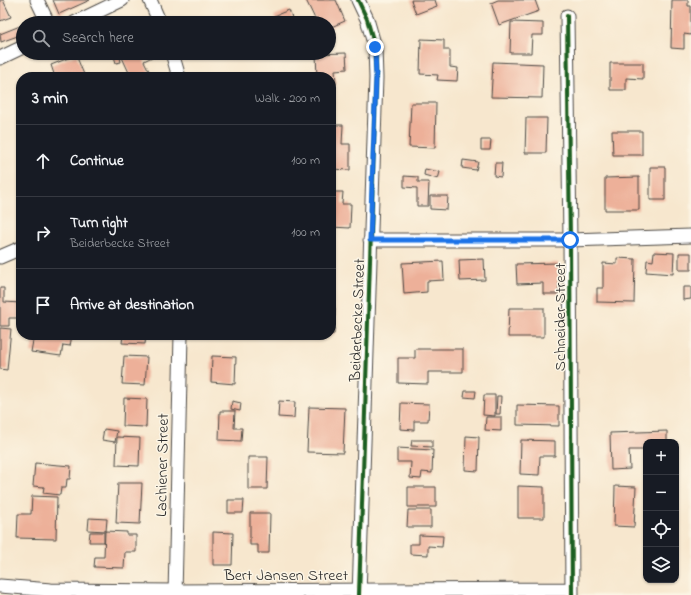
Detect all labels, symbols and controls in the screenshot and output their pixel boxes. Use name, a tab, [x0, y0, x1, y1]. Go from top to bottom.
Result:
search box	[16, 16, 336, 60]
icon: search	[30, 27, 52, 49]
text: Search here	[62, 27, 134, 49]
route end	[366, 38, 384, 56]
text: 3 min	[32, 86, 68, 111]
text: Walk · 200 m	[255, 89, 320, 108]
icon: ahead	[32, 150, 54, 172]
text: Continue	[70, 150, 124, 172]
text: 100 m	[291, 151, 320, 170]
text: Turn right	[70, 212, 128, 234]
icon: right	[32, 222, 54, 244]
text: 100 m	[291, 223, 320, 242]
route start	[561, 231, 579, 249]
text: Beiderbecke Street	[70, 234, 170, 253]
street label: Beiderbecke Street	[344, 257, 372, 383]
street label: Schneider Street	[549, 262, 573, 371]
icon: arrive	[32, 294, 54, 316]
text: Arrive at destination	[70, 294, 194, 316]
street label: Lachiener Street	[150, 412, 176, 517]
map controls	[643, 439, 679, 583]
button: +	[643, 439, 679, 475]
button: −	[643, 475, 679, 511]
button: locate	[643, 511, 679, 547]
button: layers	[643, 547, 679, 583]
street label: Bert Jansen Street	[223, 564, 349, 588]

